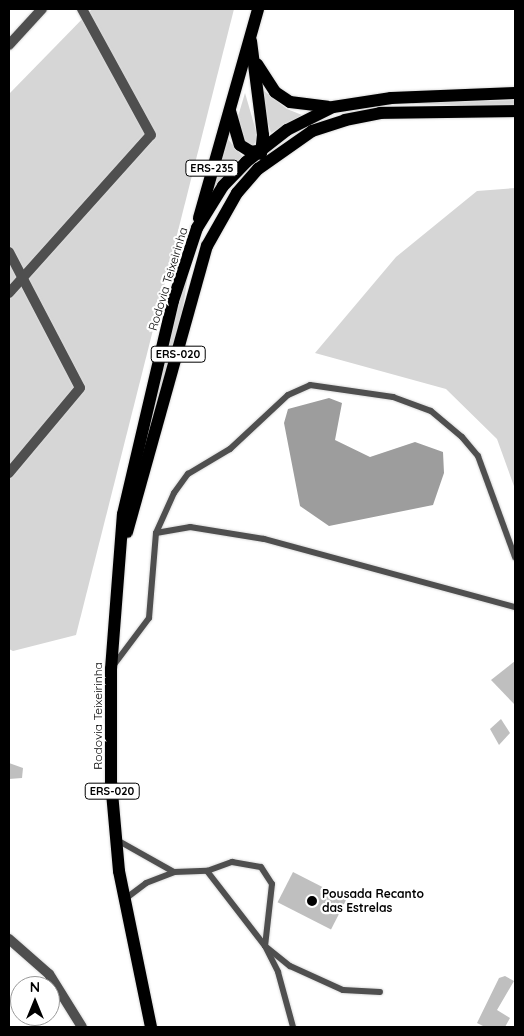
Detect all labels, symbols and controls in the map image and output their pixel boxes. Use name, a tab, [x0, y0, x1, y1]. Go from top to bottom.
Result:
road number: ERS-235	[184, 160, 240, 177]
street label: Rodovia Teixeirinha	[145, 225, 191, 333]
road number: ERS-020	[150, 346, 206, 362]
street label: Rodovia Teixeirinha	[91, 662, 105, 770]
road number: ERS-020	[84, 782, 140, 799]
place label: Pousada Recanto das Estrelas	[322, 887, 424, 915]
marker: Pousada Recanto das Estrelas	[306, 895, 318, 907]
north arrow	[10, 976, 60, 1026]
text: N	[30, 978, 40, 996]

